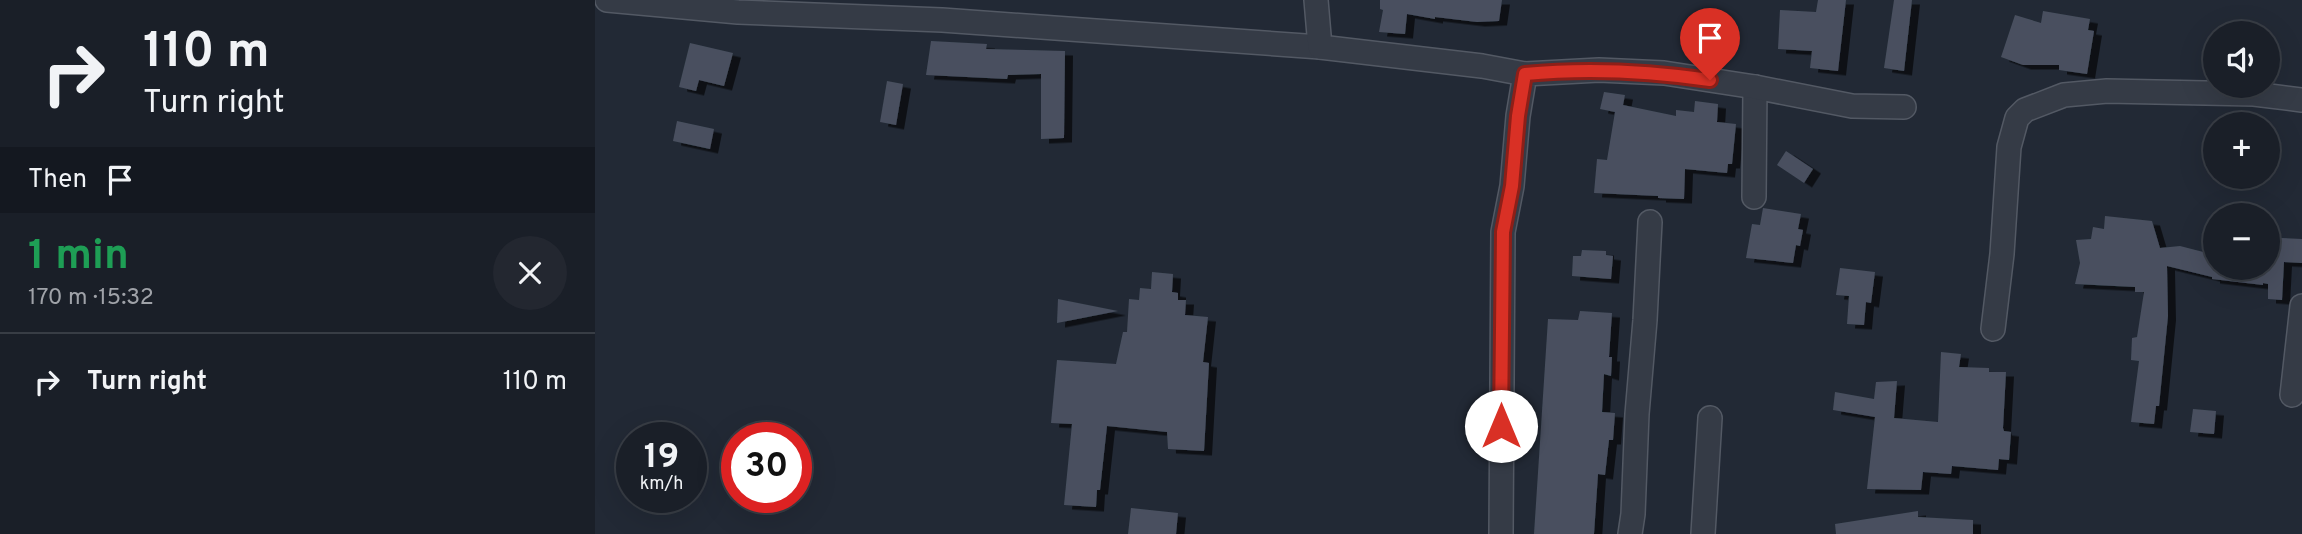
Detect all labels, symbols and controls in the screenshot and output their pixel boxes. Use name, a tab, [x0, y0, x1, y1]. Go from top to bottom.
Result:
pin	[1680, 8, 1740, 80]
icon: arrive	[1691, 19, 1729, 57]
map controls	[2203, 21, 2280, 280]
button: sound	[2203, 21, 2280, 98]
text: 110 m	[143, 23, 270, 85]
icon: right	[28, 28, 119, 119]
text: Turn right	[143, 84, 285, 124]
button: +	[2203, 112, 2280, 189]
icon: arrive	[101, 161, 139, 199]
text: Then	[28, 164, 87, 197]
button: −	[2203, 203, 2280, 280]
text: 1 min	[28, 231, 129, 284]
button: close	[493, 236, 567, 310]
text: 170 m · 15:32	[28, 284, 154, 313]
icon: right	[28, 363, 66, 401]
text: Turn right	[87, 366, 207, 399]
text: 110 m	[503, 366, 567, 399]
position arrow	[1464, 389, 1538, 463]
speed limit sign: 30	[721, 422, 812, 513]
text: 19	[644, 436, 679, 480]
text: km/h	[640, 473, 683, 496]

